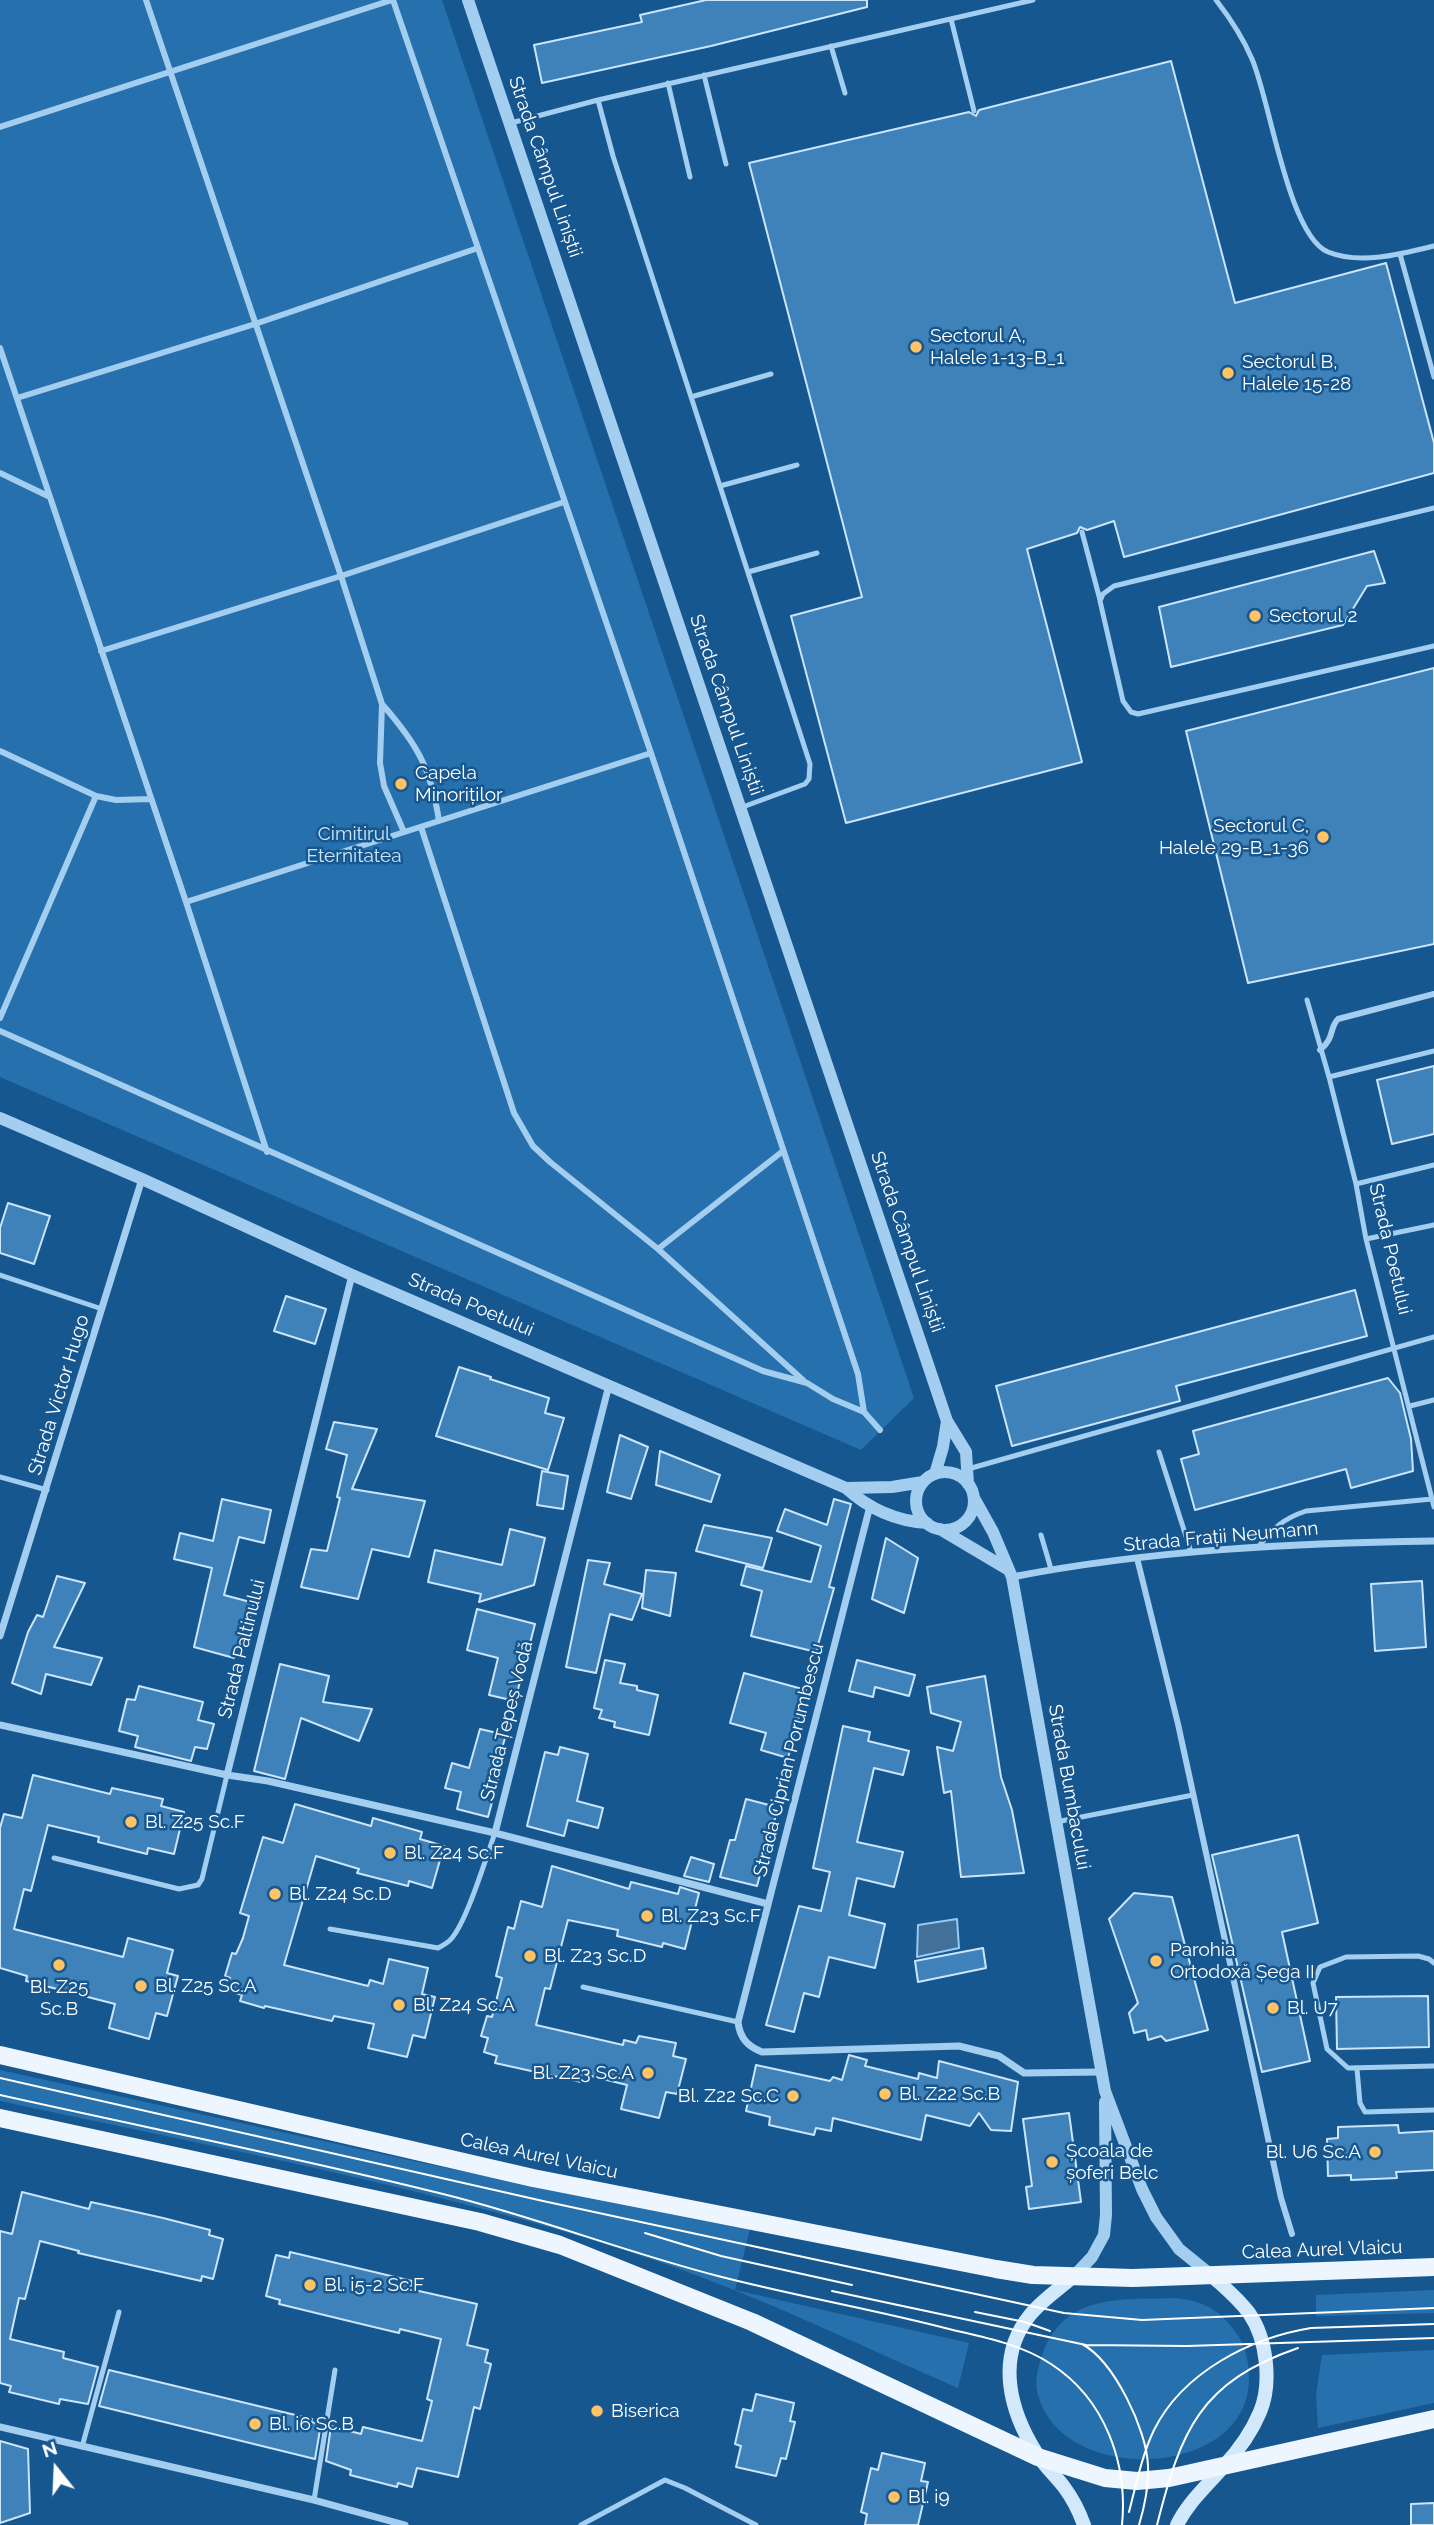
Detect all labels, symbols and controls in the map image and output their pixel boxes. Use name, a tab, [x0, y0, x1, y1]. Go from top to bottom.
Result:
street label: Strada Câmpul Liniștii	[503, 74, 587, 260]
place label: Sectorul A, Halele 1-13-B_1	[930, 325, 1064, 369]
marker: Sectorul A, Halele 1-13-B_1	[908, 339, 924, 355]
place label: Sectorul B, Halele 15-28	[1242, 351, 1351, 395]
marker: Sectorul B, Halele 15-28	[1220, 365, 1236, 381]
place label: Sectorul 2	[1269, 605, 1357, 627]
marker: Sectorul 2	[1247, 608, 1263, 624]
street label: Strada Câmpul Liniștii	[684, 612, 768, 798]
place label: Capela Minoriților	[415, 762, 503, 806]
marker: Capela Minoriților	[393, 776, 409, 792]
place label: Sectorul C, Halele 29-B_1-36	[1159, 815, 1309, 859]
park label: Cimitirul Eternitatea	[306, 823, 402, 867]
marker: Sectorul C, Halele 29-B_1-36	[1315, 829, 1331, 845]
street label: Strada Câmpul Liniștii	[865, 1149, 949, 1335]
street label: Strada Poetului	[1364, 1181, 1416, 1317]
street label: Strada Poetului	[405, 1268, 537, 1342]
street label: Strada Victor Hugo	[24, 1312, 94, 1478]
street label: Strada Frații Neumann	[1123, 1517, 1319, 1557]
street label: Strada Paltinului	[214, 1577, 270, 1721]
street label: Strada Țepeș Vodă	[476, 1639, 538, 1803]
street label: Strada Ciprian Porumbescu	[749, 1641, 829, 1879]
street label: Strada Bumbacului	[1043, 1703, 1095, 1871]
place label: Bl. Z25 Sc.F	[145, 1811, 245, 1833]
marker: Bl. Z25 Sc.F	[123, 1814, 139, 1830]
place label: Bl. Z24 Sc.F	[404, 1842, 504, 1864]
marker: Bl. Z24 Sc.F	[382, 1845, 398, 1861]
place label: Bl. Z24 Sc.D	[289, 1883, 391, 1905]
marker: Bl. Z24 Sc.D	[267, 1886, 283, 1902]
place label: Bl. Z23 Sc.F	[661, 1905, 761, 1927]
marker: Bl. Z23 Sc.F	[639, 1908, 655, 1924]
place label: Parohia Ortodoxă Șega II	[1170, 1939, 1315, 1983]
place label: Bl. Z23 Sc.D	[544, 1945, 646, 1967]
marker: Bl. Z23 Sc.D	[522, 1948, 538, 1964]
marker: Parohia Ortodoxă Șega II	[1148, 1953, 1164, 1969]
marker: Bl. Z25 Sc.B	[51, 1957, 67, 1973]
place label: Bl. Z25 Sc.A	[155, 1975, 257, 1997]
place label: Bl. Z25 Sc.B	[30, 1976, 88, 2020]
marker: Bl. Z25 Sc.A	[133, 1978, 149, 1994]
place label: Bl. Z24 Sc.A	[413, 1994, 515, 2016]
marker: Bl. Z24 Sc.A	[391, 1997, 407, 2013]
place label: Bl. U7	[1287, 1997, 1338, 2019]
marker: Bl. U7	[1265, 2000, 1281, 2016]
place label: Bl. Z23 Sc.A	[533, 2062, 634, 2084]
marker: Bl. Z23 Sc.A	[640, 2065, 656, 2081]
place label: Bl. Z22 Sc.B	[899, 2083, 1000, 2105]
place label: Bl. Z22 Sc.C	[678, 2085, 779, 2107]
marker: Bl. Z22 Sc.B	[877, 2086, 893, 2102]
marker: Bl. Z22 Sc.C	[785, 2088, 801, 2104]
street label: Calea Aurel Vlaicu	[458, 2128, 620, 2184]
place label: Școala de șoferi Belc	[1066, 2140, 1158, 2184]
place label: Bl. U6 Sc.A	[1266, 2141, 1361, 2163]
marker: Bl. U6 Sc.A	[1367, 2144, 1383, 2160]
marker: Școala de șoferi Belc	[1044, 2154, 1060, 2170]
street label: Calea Aurel Vlaicu	[1241, 2236, 1403, 2264]
place label: Bl. i5-2 Sc.F	[324, 2274, 424, 2296]
marker: Bl. i5-2 Sc.F	[302, 2277, 318, 2293]
place label: Biserica	[611, 2400, 680, 2422]
marker: Biserica	[589, 2403, 605, 2419]
place label: Bl. i6 Sc.B	[269, 2413, 354, 2435]
marker: Bl. i6 Sc.B	[247, 2416, 263, 2432]
north arrow	[21, 2434, 91, 2504]
text: N	[39, 2436, 60, 2462]
place label: Bl. i9	[908, 2486, 950, 2508]
marker: Bl. i9	[886, 2489, 902, 2505]

